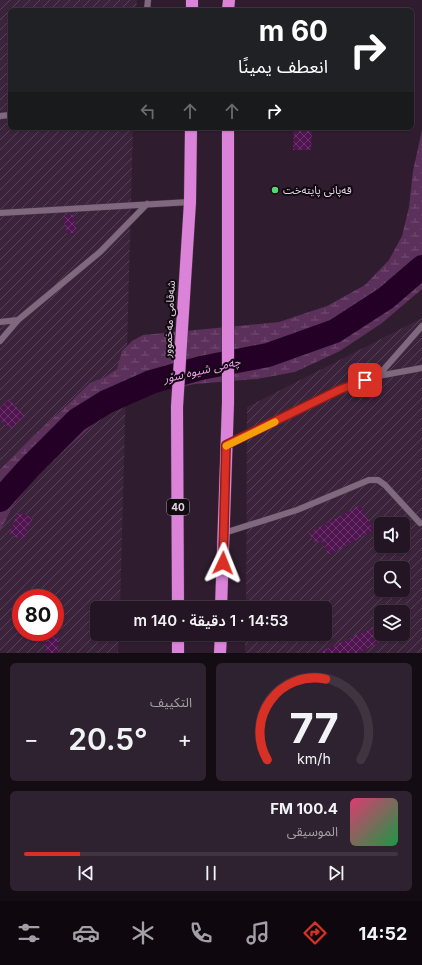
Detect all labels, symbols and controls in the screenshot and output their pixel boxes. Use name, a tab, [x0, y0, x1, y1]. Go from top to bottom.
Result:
text: 60 m	[259, 14, 328, 48]
icon: right	[342, 24, 394, 76]
text: انعطف يمينًا	[238, 56, 328, 77]
icon: left	[137, 100, 159, 122]
icon: ahead	[179, 100, 201, 122]
icon: ahead	[221, 100, 243, 122]
icon: right	[263, 100, 285, 122]
place label: قەپانی پایتەخت	[283, 183, 352, 198]
marker: قەپانی پایتەخت	[270, 185, 280, 195]
street label: شەقامی مەخموور	[160, 280, 178, 359]
water label: چەمی شیوە سۆر	[161, 353, 243, 387]
pin	[348, 363, 382, 397]
icon: arrive	[354, 369, 376, 391]
road number: 40	[167, 499, 189, 515]
map controls	[374, 517, 410, 641]
button: sound	[374, 517, 410, 553]
position arrow	[202, 542, 244, 584]
button: search	[374, 561, 410, 597]
speed limit sign: 80	[12, 589, 64, 641]
button: layers	[374, 605, 410, 641]
text: 14:53 · 1 دقيقة · 140 m	[134, 611, 288, 630]
text: التكييف	[150, 694, 192, 710]
text: 77	[289, 703, 339, 753]
text: 20.5°	[68, 721, 148, 757]
text: −	[24, 726, 39, 752]
text: +	[177, 726, 192, 752]
text: km/h	[297, 750, 331, 767]
text: 100.4 FM	[270, 799, 338, 818]
text: الموسيقى	[287, 823, 338, 839]
icon: previous	[75, 862, 97, 884]
icon: pause	[200, 862, 222, 884]
icon: next	[325, 862, 347, 884]
icon: filters	[15, 919, 43, 947]
icon: car	[72, 919, 100, 947]
icon: climate	[129, 919, 157, 947]
icon: phone	[187, 919, 215, 947]
icon: music	[244, 919, 272, 947]
icon: directions	[301, 919, 329, 947]
text: 14:52	[359, 923, 407, 944]

